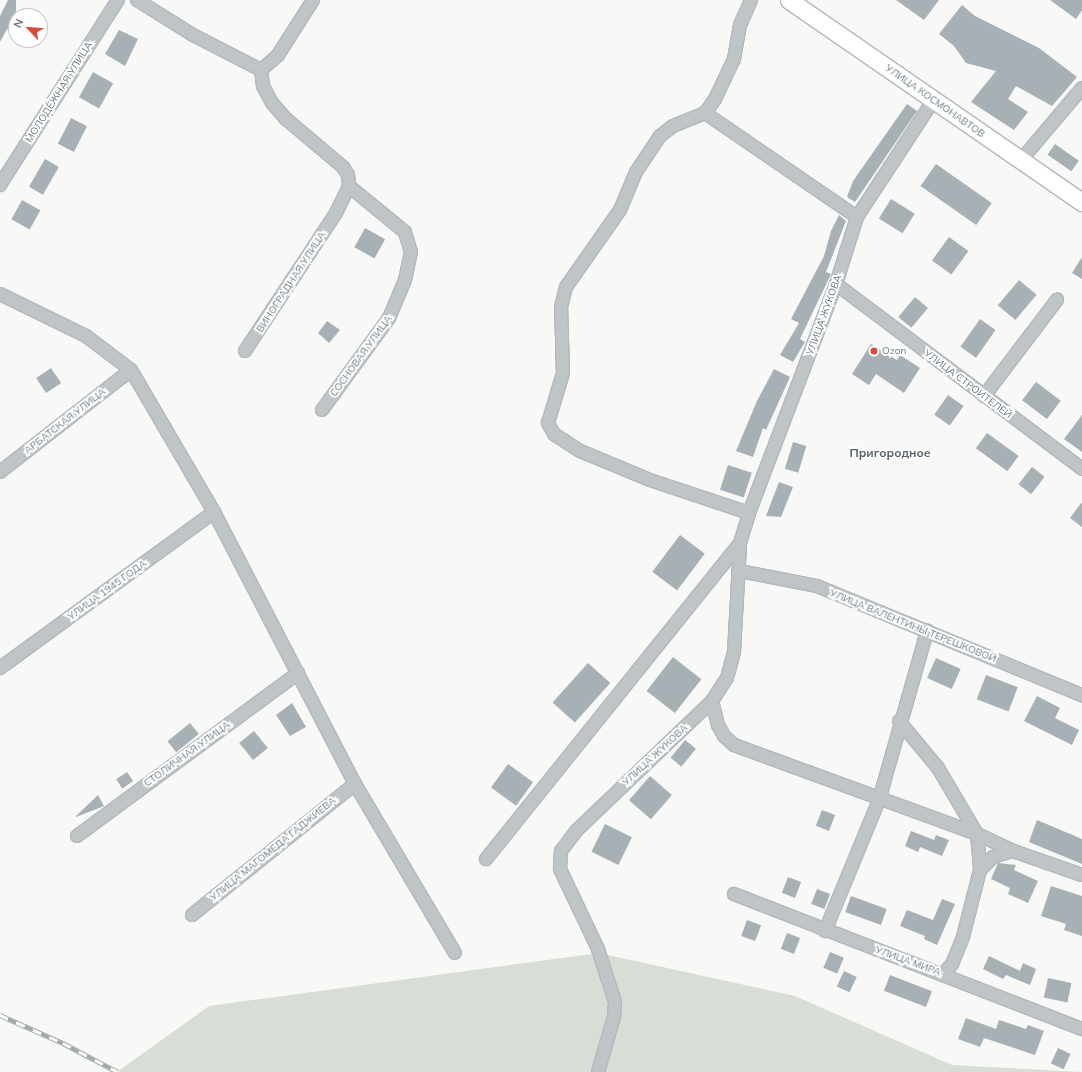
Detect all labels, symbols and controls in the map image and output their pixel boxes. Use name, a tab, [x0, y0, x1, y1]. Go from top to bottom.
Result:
north arrow	[8, 8, 48, 48]
text: N	[10, 16, 26, 30]
street label: МОЛОДЁЖНАЯ УЛИЦА	[23, 39, 95, 145]
street label: УЛИЦА КОСМОНАВТОВ	[883, 62, 987, 140]
street label: ВИНОГРАДНАЯ УЛИЦА	[254, 229, 328, 335]
street label: УЛИЦА ЖУКОВА	[804, 273, 844, 357]
street label: СОСНОВАЯ УЛИЦА	[328, 313, 394, 399]
place label: Ozon	[882, 345, 906, 357]
marker: Ozon	[869, 346, 879, 356]
street label: УЛИЦА СТРОИТЕЛЕЙ	[922, 347, 1014, 421]
street label: АРБАТСКАЯ УЛИЦА	[22, 386, 108, 456]
district label: Пригородное	[849, 446, 931, 460]
street label: УЛИЦА 1945 ГОДА	[65, 557, 149, 623]
street label: УЛИЦА ВАЛЕНТИНЫ ТЕРЕШКОВОЙ	[828, 587, 998, 665]
street label: СТОЛИЧНАЯ УЛИЦА	[142, 719, 232, 789]
street label: УЛИЦА ЖУКОВА	[620, 722, 690, 788]
street label: УЛИЦА МАГОМЕДА ГАДЖИЕВА	[208, 794, 338, 904]
street label: УЛИЦА МИРА	[874, 944, 942, 978]

